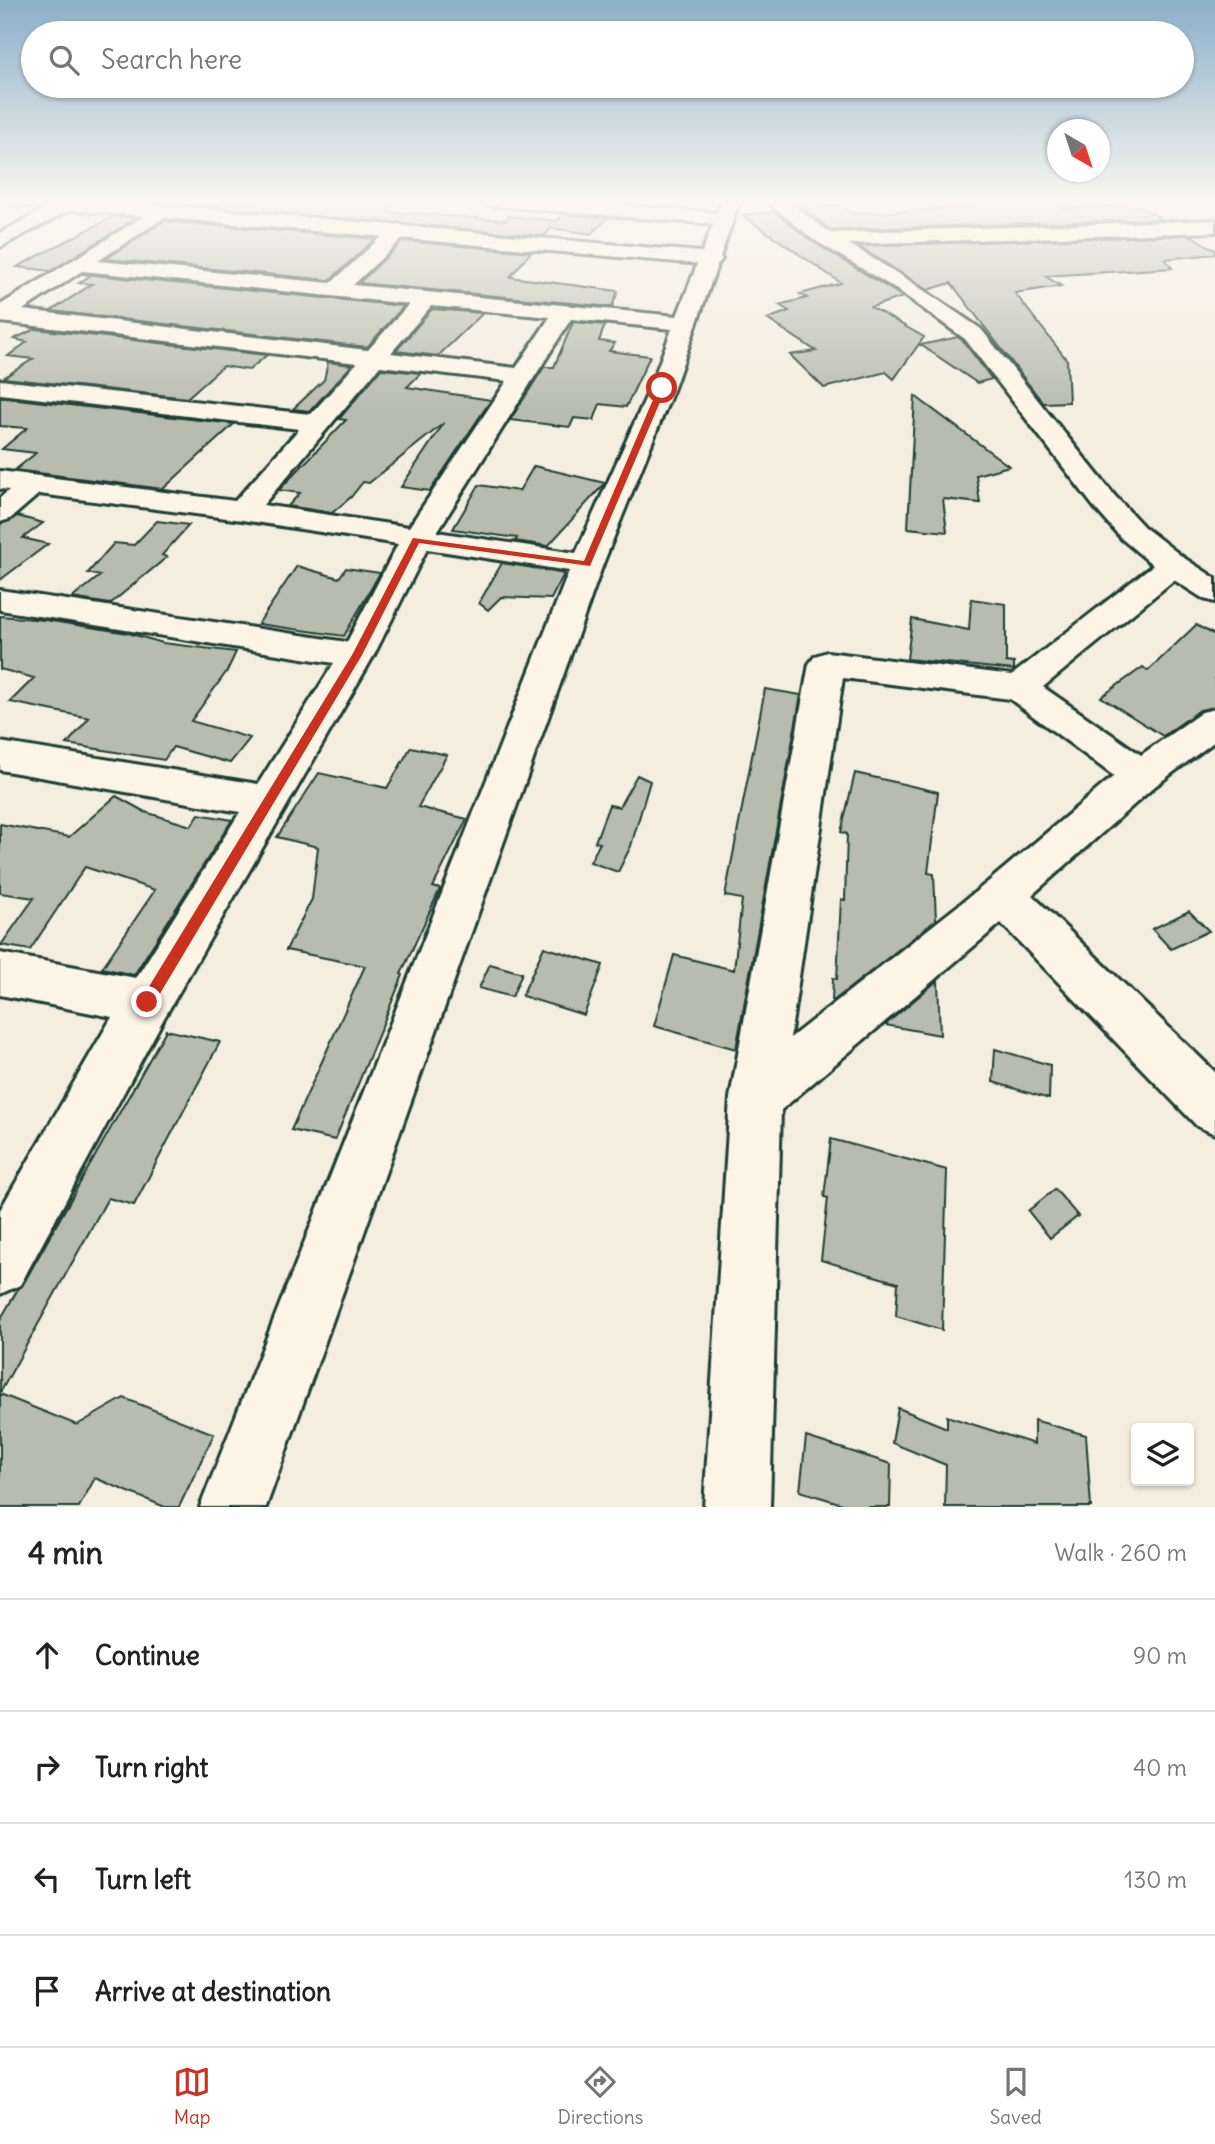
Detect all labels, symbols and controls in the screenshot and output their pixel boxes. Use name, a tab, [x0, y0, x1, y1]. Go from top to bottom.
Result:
search box	[21, 21, 1194, 98]
icon: search	[45, 41, 83, 79]
text: Search here	[101, 43, 242, 76]
north arrow	[1047, 119, 1110, 182]
route start	[646, 372, 677, 403]
route end	[131, 986, 162, 1017]
map controls	[1131, 1423, 1194, 1486]
button: layers	[1131, 1423, 1194, 1486]
text: 4 min	[28, 1534, 103, 1572]
text: Walk · 260 m	[1054, 1538, 1187, 1567]
icon: ahead	[28, 1636, 66, 1674]
text: Continue	[95, 1639, 200, 1672]
text: 90 m	[1133, 1641, 1187, 1670]
icon: right	[28, 1748, 66, 1786]
text: Turn right	[95, 1751, 208, 1784]
text: 40 m	[1133, 1753, 1187, 1782]
icon: left	[28, 1860, 66, 1898]
text: Turn left	[95, 1863, 191, 1896]
text: 130 m	[1124, 1865, 1187, 1894]
icon: arrive	[28, 1972, 66, 2010]
text: Arrive at destination	[95, 1975, 331, 2008]
tab: Map	[173, 2063, 211, 2129]
tab: Directions	[558, 2063, 643, 2129]
tab: Saved	[990, 2063, 1042, 2129]

